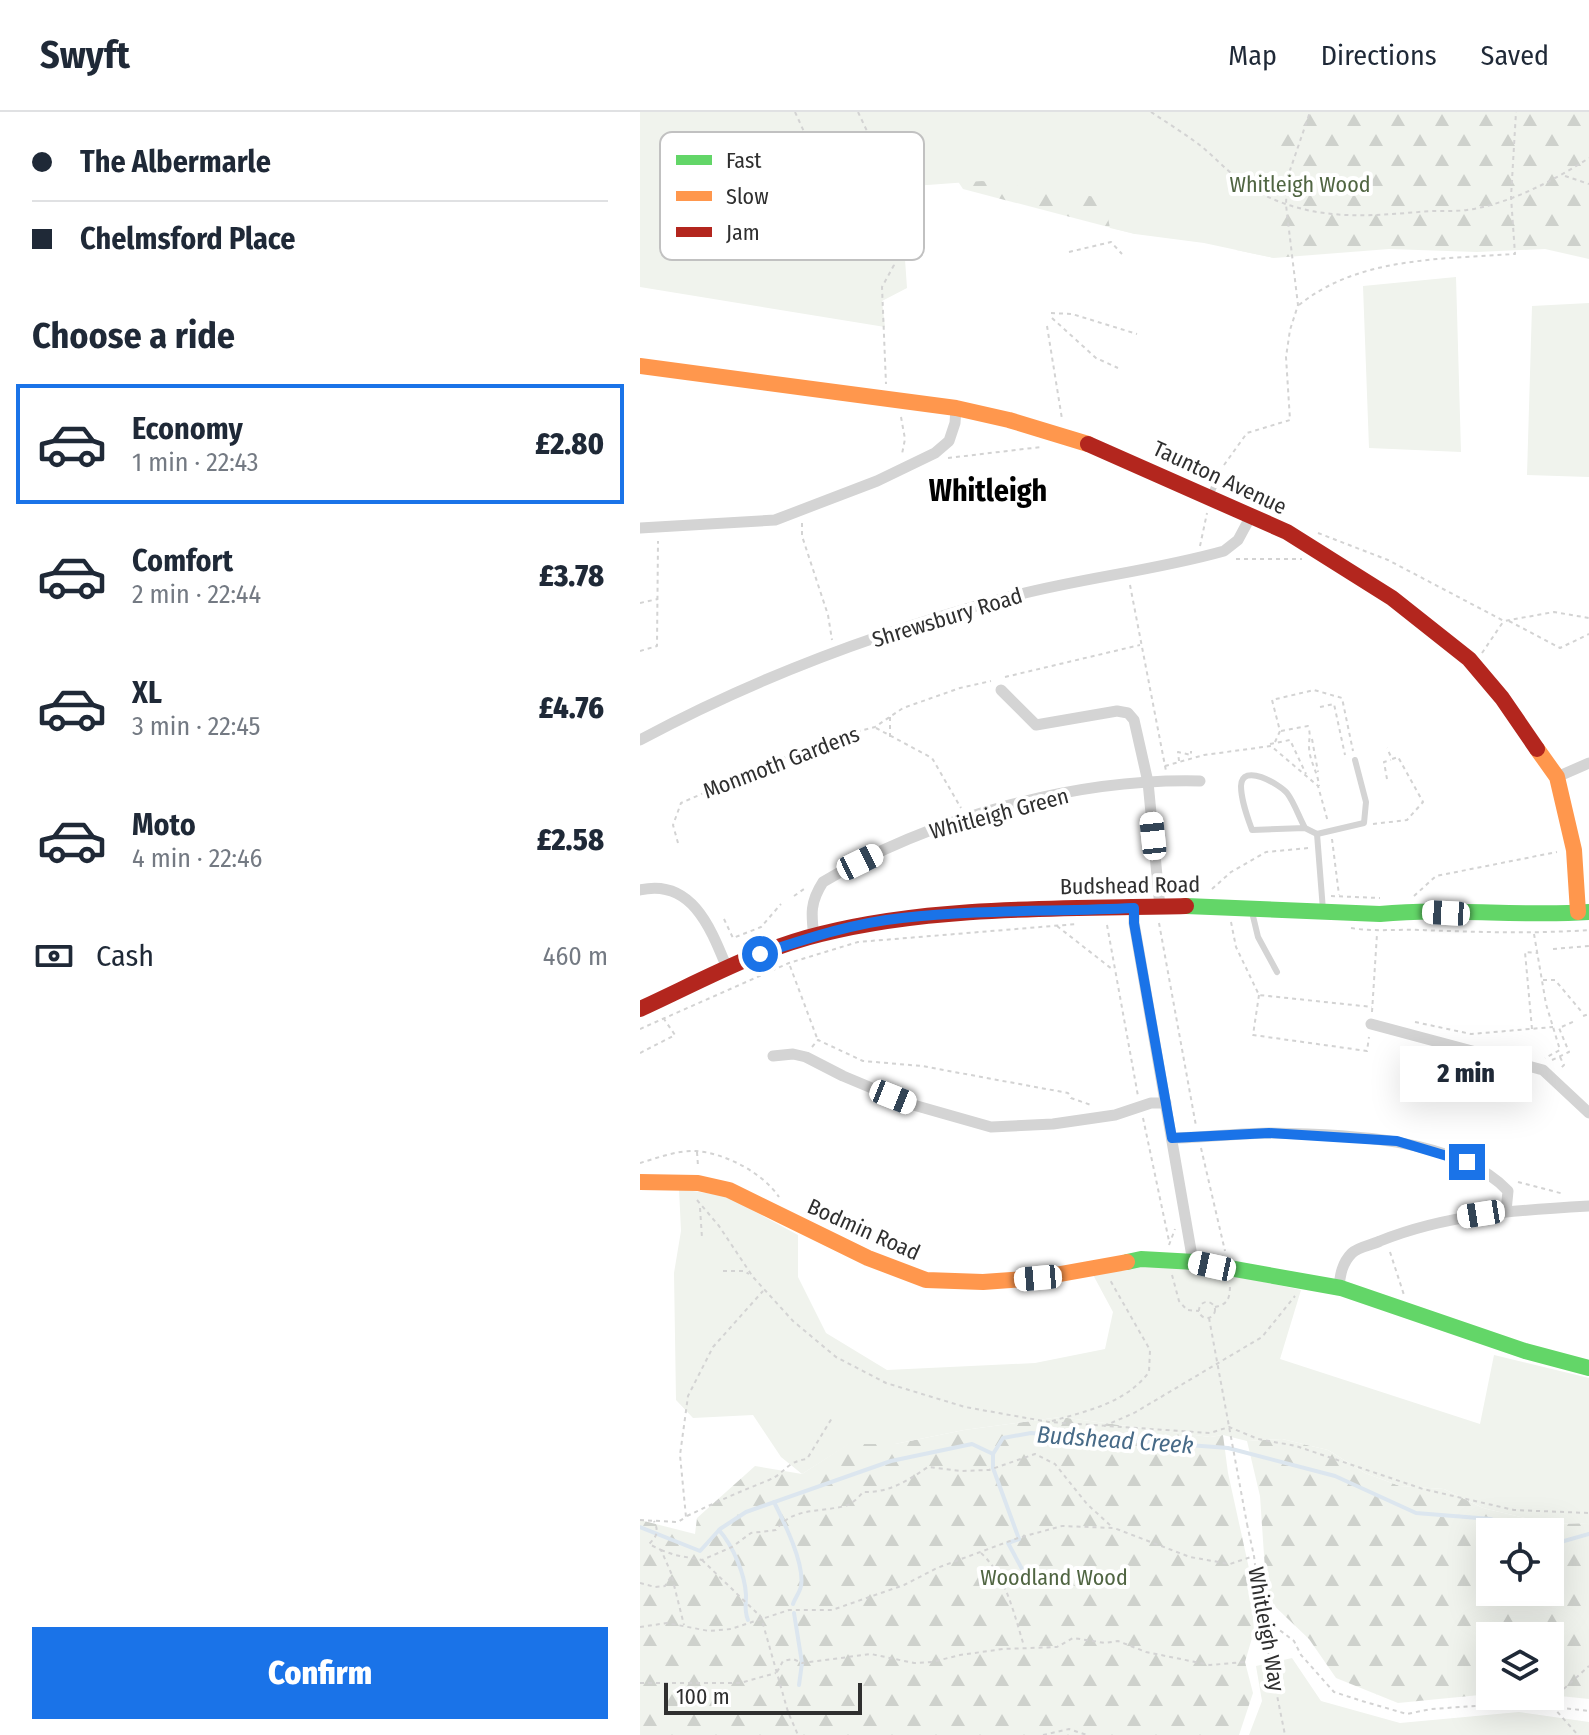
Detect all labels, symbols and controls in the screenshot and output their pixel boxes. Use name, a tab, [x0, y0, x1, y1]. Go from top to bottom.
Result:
text: Swyft	[40, 32, 130, 78]
text: Map	[1228, 39, 1277, 72]
text: Directions	[1321, 39, 1437, 72]
text: Saved	[1481, 39, 1549, 72]
legend	[660, 132, 924, 260]
text: The Albermarle	[80, 144, 271, 180]
text: Fast	[726, 147, 762, 174]
park label: Whitleigh Wood	[1230, 171, 1371, 198]
text: Slow	[726, 183, 769, 210]
text: Jam	[726, 219, 760, 246]
text: Chelmsford Place	[80, 221, 296, 257]
text: Choose a ride	[32, 314, 235, 358]
icon: car	[36, 408, 108, 480]
text: Economy	[132, 411, 243, 447]
text: £2.80	[535, 426, 604, 462]
street label: Taunton Avenue	[1149, 435, 1291, 520]
text: 1 min · 22:43	[132, 447, 259, 478]
district label: Whitleigh	[929, 473, 1047, 509]
icon: car	[36, 540, 108, 612]
text: Comfort	[132, 543, 233, 579]
text: £3.78	[539, 558, 604, 594]
text: 2 min · 22:44	[132, 579, 261, 610]
street label: Shrewsbury Road	[869, 582, 1026, 653]
icon: car	[36, 672, 108, 744]
text: XL	[132, 675, 162, 711]
text: £4.76	[539, 690, 604, 726]
text: 3 min · 22:45	[132, 711, 260, 742]
street label: Monmoth Gardens	[699, 720, 863, 805]
street label: Whitleigh Green	[927, 782, 1072, 845]
icon: car	[36, 804, 108, 876]
text: Moto	[132, 807, 196, 843]
car	[1139, 811, 1167, 861]
text: £2.58	[537, 822, 604, 858]
car	[833, 841, 887, 883]
text: 4 min · 22:46	[132, 843, 262, 874]
street label: Budshead Road	[1060, 871, 1200, 900]
car	[1421, 900, 1471, 926]
icon: cash	[32, 934, 76, 978]
route start	[742, 936, 778, 972]
text: Cash	[96, 938, 154, 974]
text: 460 m	[543, 941, 608, 972]
callout: 2 min	[1401, 1046, 1533, 1102]
text: 2 min	[1437, 1058, 1495, 1089]
car	[866, 1077, 920, 1117]
route end	[1449, 1144, 1485, 1180]
street label: Bodmin Road	[803, 1193, 924, 1266]
car	[1455, 1198, 1507, 1230]
car	[1186, 1249, 1238, 1283]
car	[1013, 1264, 1063, 1292]
water label: Budshead Creek	[1036, 1421, 1194, 1459]
map controls	[1476, 1518, 1564, 1710]
button: locate	[1476, 1518, 1564, 1606]
park label: Woodland Wood	[980, 1564, 1128, 1591]
street label: Whitleigh Way	[1242, 1565, 1291, 1694]
button: layers	[1476, 1622, 1564, 1710]
button: Confirm	[32, 1627, 608, 1719]
scale bar	[664, 1679, 862, 1715]
text: 100 m	[676, 1683, 730, 1710]

